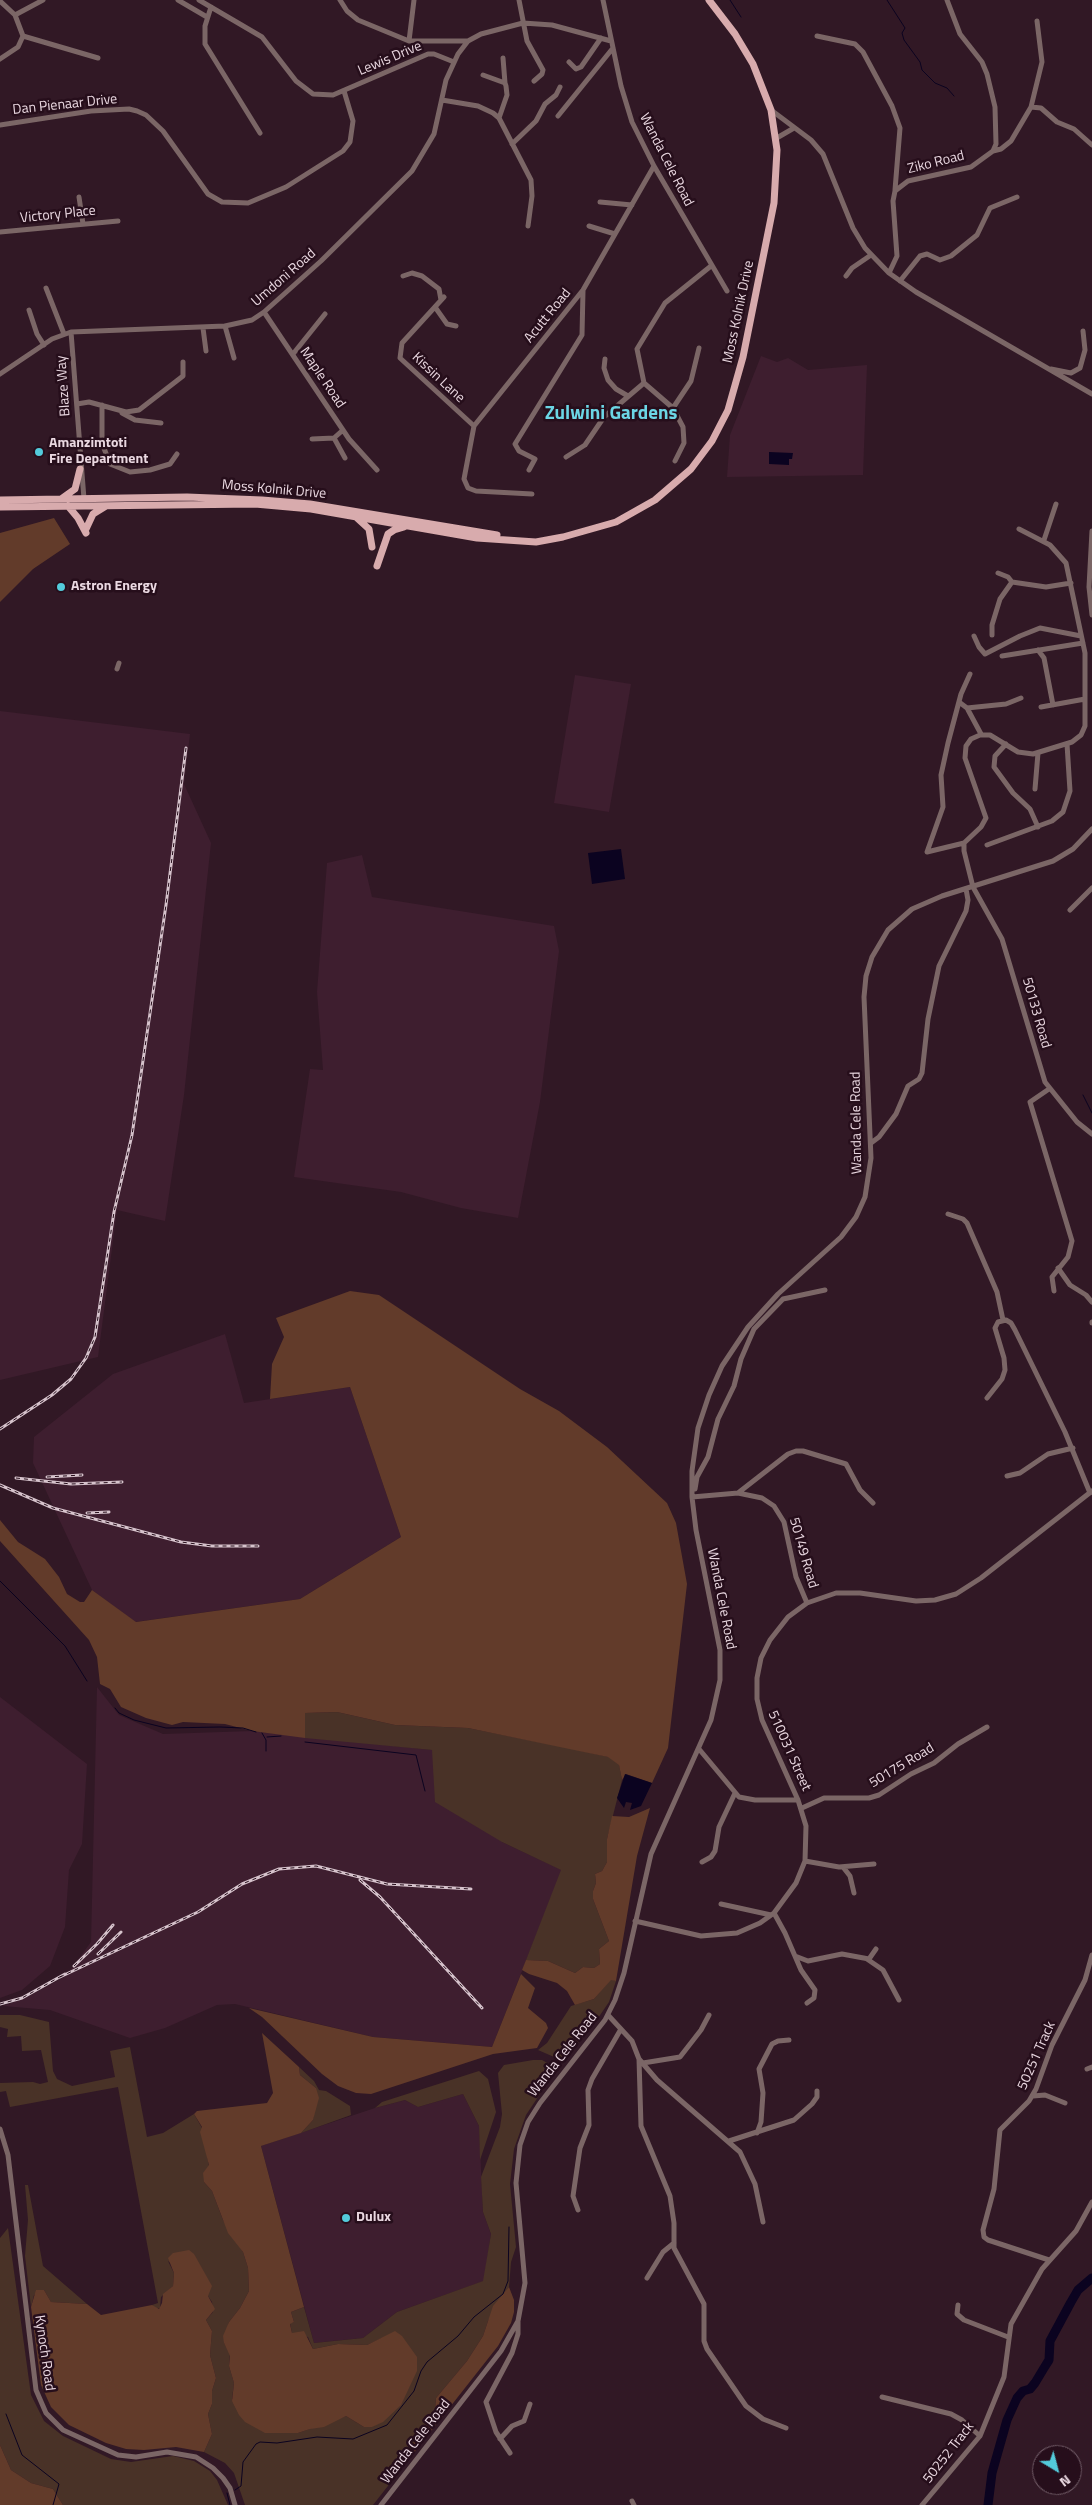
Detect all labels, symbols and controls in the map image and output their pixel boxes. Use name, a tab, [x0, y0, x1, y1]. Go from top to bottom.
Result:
street label: Lewis Drive	[356, 38, 424, 80]
street label: Dan Pienaar Drive	[12, 91, 118, 119]
street label: Wanda Cele Road	[635, 111, 697, 209]
street label: Ziko Road	[906, 148, 966, 178]
street label: Victory Place	[19, 203, 97, 227]
street label: Umdoni Road	[248, 246, 320, 310]
street label: Moss Kolnik Drive	[720, 259, 758, 365]
street label: Acutt Road	[521, 285, 575, 347]
street label: Maple Road	[296, 344, 348, 412]
street label: Kissin Lane	[408, 349, 468, 407]
street label: Blaze Way	[53, 355, 75, 417]
district label: Zulwini Gardens	[545, 403, 677, 425]
place label: Amanzimtoti Fire Department	[49, 436, 148, 468]
marker: Amanzimtoti Fire Department	[33, 446, 45, 458]
street label: Moss Kolnik Drive	[221, 477, 327, 503]
place label: Astron Energy	[71, 579, 157, 595]
marker: Astron Energy	[55, 581, 67, 593]
street label: 50133 Road	[1018, 976, 1054, 1050]
street label: Wanda Cele Road	[848, 1072, 866, 1174]
street label: 50149 Road	[785, 1516, 821, 1590]
street label: Wanda Cele Road	[703, 1547, 739, 1651]
street label: 510031 Street	[764, 1708, 814, 1794]
street label: 50175 Road	[867, 1740, 937, 1792]
street label: Wanda Cele Road	[525, 2009, 601, 2101]
street label: 50251 Track	[1014, 2019, 1060, 2093]
place label: Dulux	[356, 2210, 391, 2226]
marker: Dulux	[340, 2212, 352, 2224]
street label: Kynoch Road	[30, 2314, 58, 2392]
street label: Wanda Cele Road	[378, 2396, 454, 2488]
street label: 50252 Track	[920, 2419, 978, 2487]
north arrow	[1032, 2445, 1082, 2495]
text: N	[1056, 2470, 1076, 2493]

